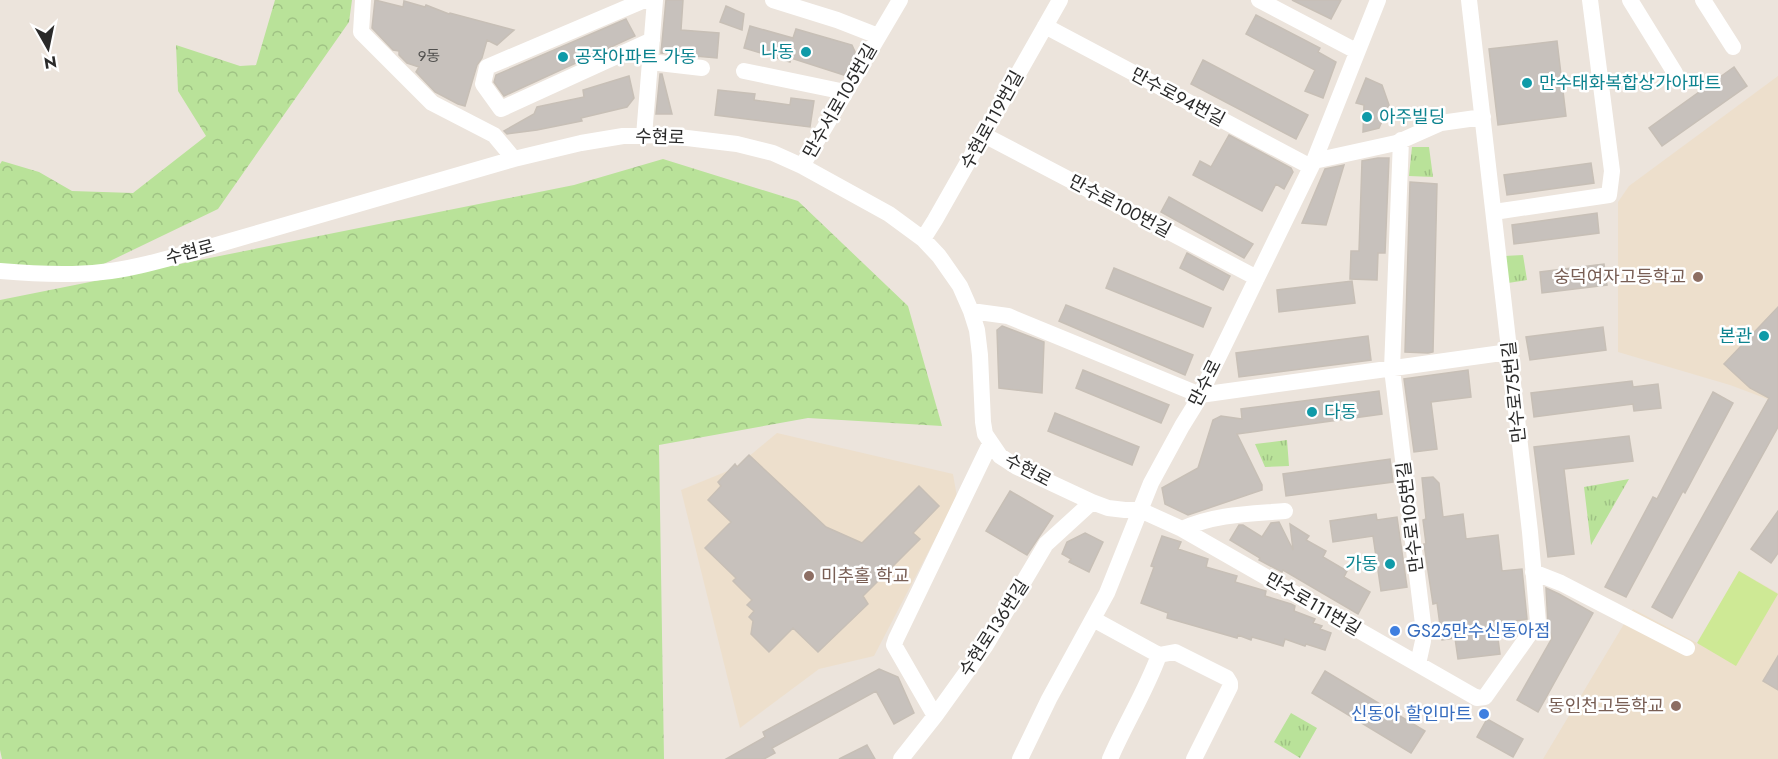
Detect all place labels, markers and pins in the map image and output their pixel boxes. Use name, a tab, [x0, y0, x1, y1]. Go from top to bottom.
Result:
place label: 나동	[761, 39, 794, 65]
place label: 공작아파트 가동	[575, 44, 696, 70]
marker: 나동	[799, 45, 813, 59]
marker: 공작아파트 가동	[556, 50, 570, 64]
place label: 만수태화복합상가아파트	[1539, 70, 1721, 96]
marker: 만수태화복합상가아파트	[1520, 76, 1534, 90]
place label: 아주빌딩	[1379, 104, 1445, 130]
marker: 아주빌딩	[1360, 110, 1374, 124]
place label: 숭덕여자고등학교	[1554, 264, 1686, 290]
marker: 숭덕여자고등학교	[1691, 270, 1705, 284]
place label: 본관	[1719, 323, 1752, 349]
marker: 본관	[1757, 329, 1771, 343]
place label: 다동	[1324, 399, 1357, 425]
marker: 다동	[1305, 405, 1319, 419]
place label: 가동	[1345, 551, 1378, 577]
marker: 가동	[1383, 557, 1397, 571]
place label: 미추홀 학교	[821, 563, 909, 589]
marker: 미추홀 학교	[802, 569, 816, 583]
place label: GS25만수신동아점	[1407, 618, 1551, 644]
marker: GS25만수신동아점	[1388, 624, 1402, 638]
place label: 동인천고등학교	[1548, 693, 1664, 719]
marker: 동인천고등학교	[1669, 699, 1683, 713]
place label: 신동아 할인마트	[1351, 701, 1472, 727]
marker: 신동아 할인마트	[1477, 707, 1491, 721]

